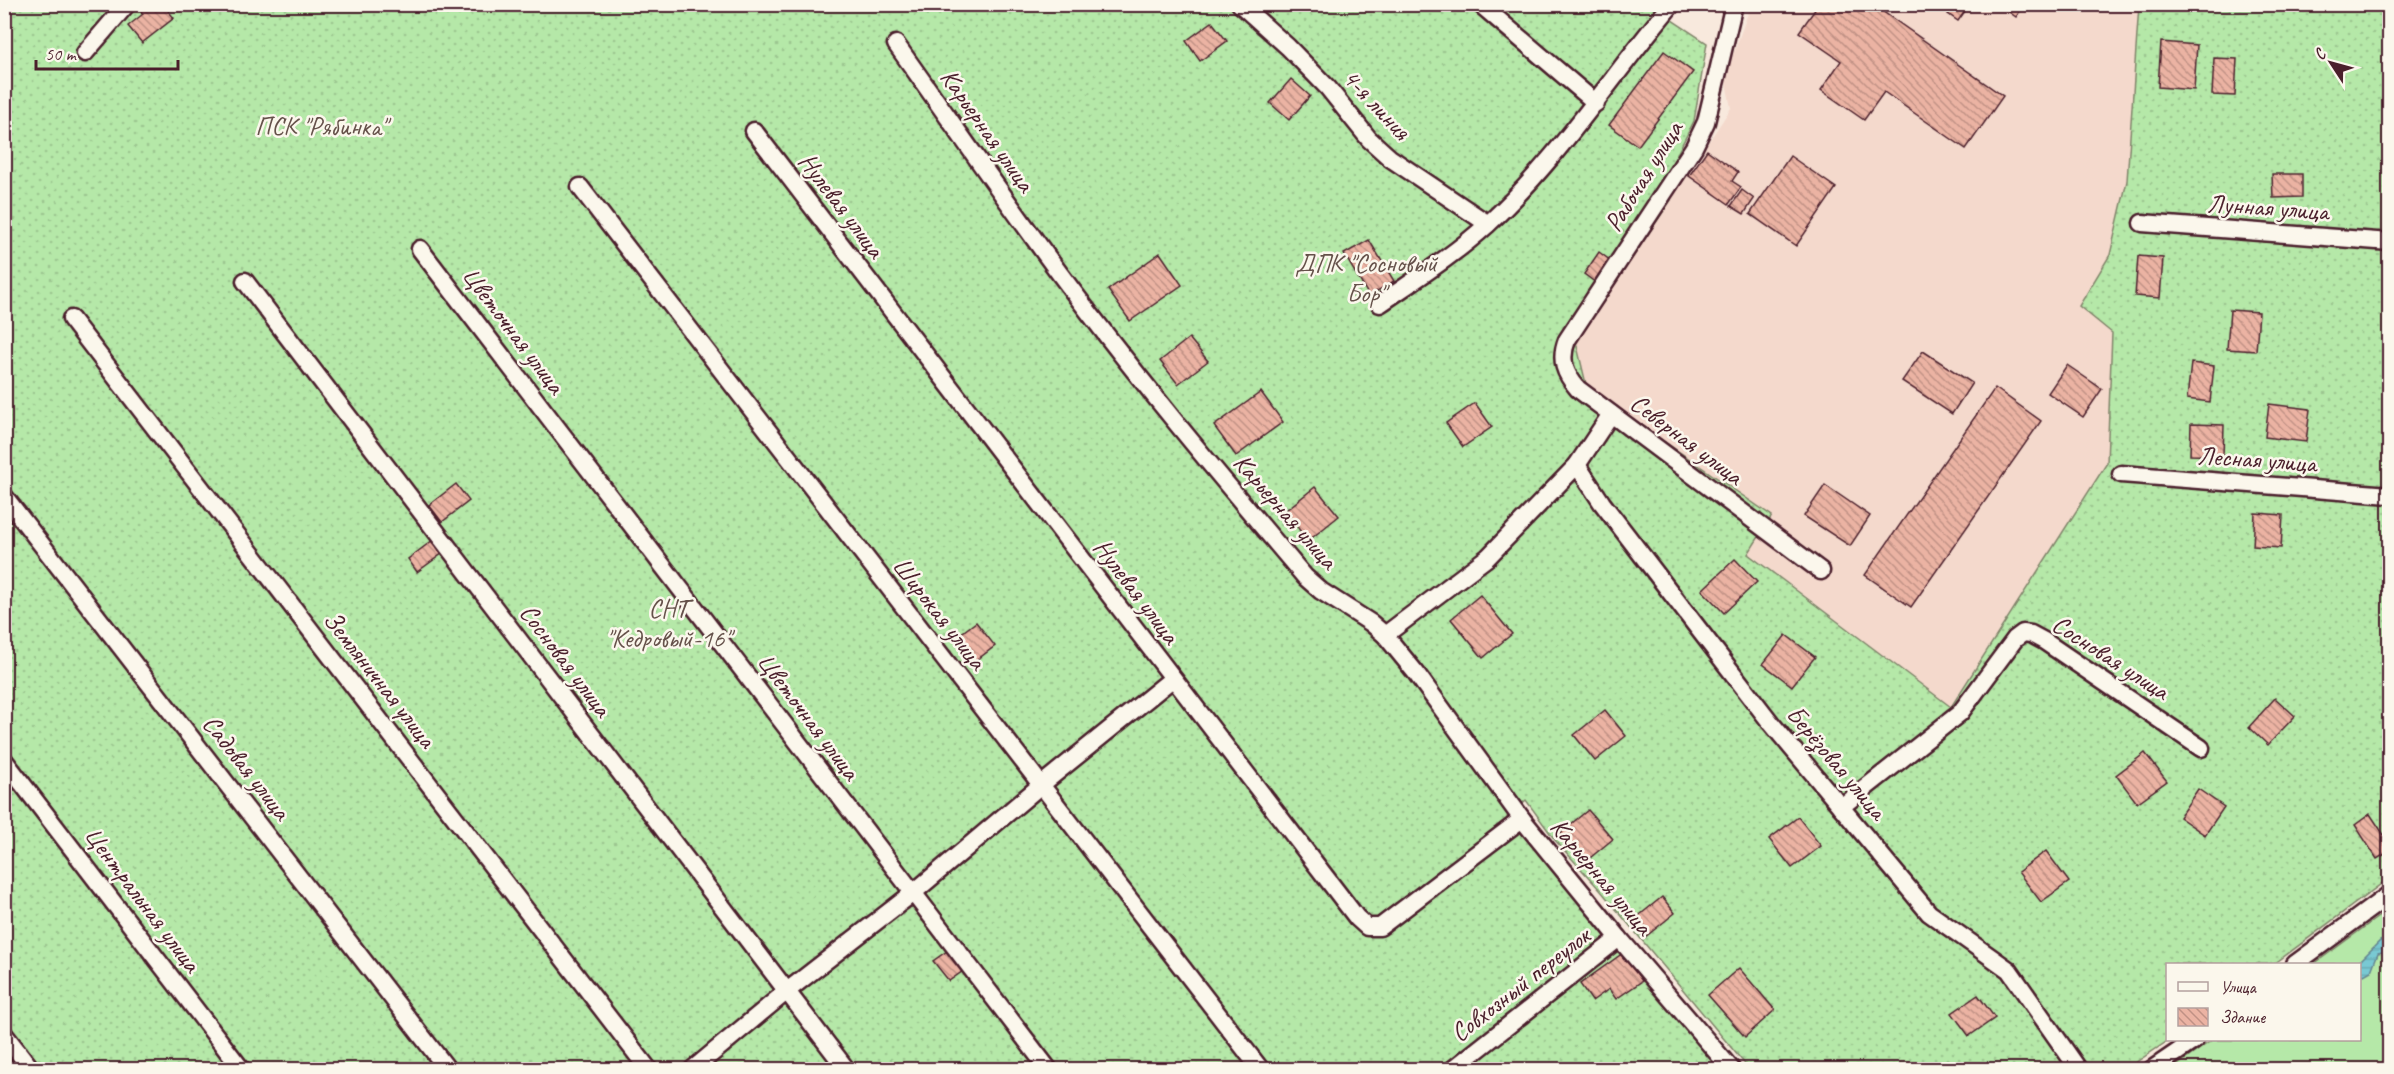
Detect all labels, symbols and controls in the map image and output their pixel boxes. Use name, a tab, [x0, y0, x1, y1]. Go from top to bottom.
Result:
scale bar	[36, 33, 178, 71]
north arrow	[2301, 33, 2361, 93]
text: 50 m	[45, 43, 78, 65]
text: С	[2309, 44, 2331, 64]
street label: Карьерная улица	[933, 62, 1043, 200]
street label: 4-я линия	[1335, 62, 1419, 148]
park label: ПСК "Рябинка"	[255, 110, 392, 143]
street label: Рабочая улица	[1597, 114, 1691, 238]
street label: Нулевая улица	[791, 146, 893, 266]
street label: Лунная улица	[2206, 187, 2332, 228]
park label: ДПК "Сосновый Бор"	[1295, 247, 1439, 310]
street label: Цветочная улица	[455, 260, 573, 402]
street label: Северная улица	[1624, 386, 1751, 494]
street label: Лесная улица	[2196, 439, 2320, 480]
street label: Карьерная улица	[1226, 447, 1346, 577]
street label: Нулевая улица	[1086, 532, 1188, 652]
street label: Широкая улица	[885, 550, 995, 678]
park label: СНТ "Кедровый-16"	[606, 592, 735, 655]
street label: Сосновая улица	[512, 597, 620, 725]
street label: Земляничная улица	[316, 604, 444, 756]
street label: Сосновая улица	[2046, 607, 2177, 708]
street label: Цветочная улица	[750, 646, 868, 788]
street label: Берёзовая улица	[1778, 698, 1896, 829]
street label: Садовая улица	[195, 708, 299, 828]
street label: Карьерная улица	[1543, 811, 1661, 943]
street label: Центральная улица	[77, 820, 209, 980]
street label: Совхозный переулок	[1444, 918, 1599, 1049]
legend	[2166, 963, 2361, 1041]
text: Улица	[2220, 976, 2257, 998]
text: Здание	[2220, 1006, 2266, 1028]

